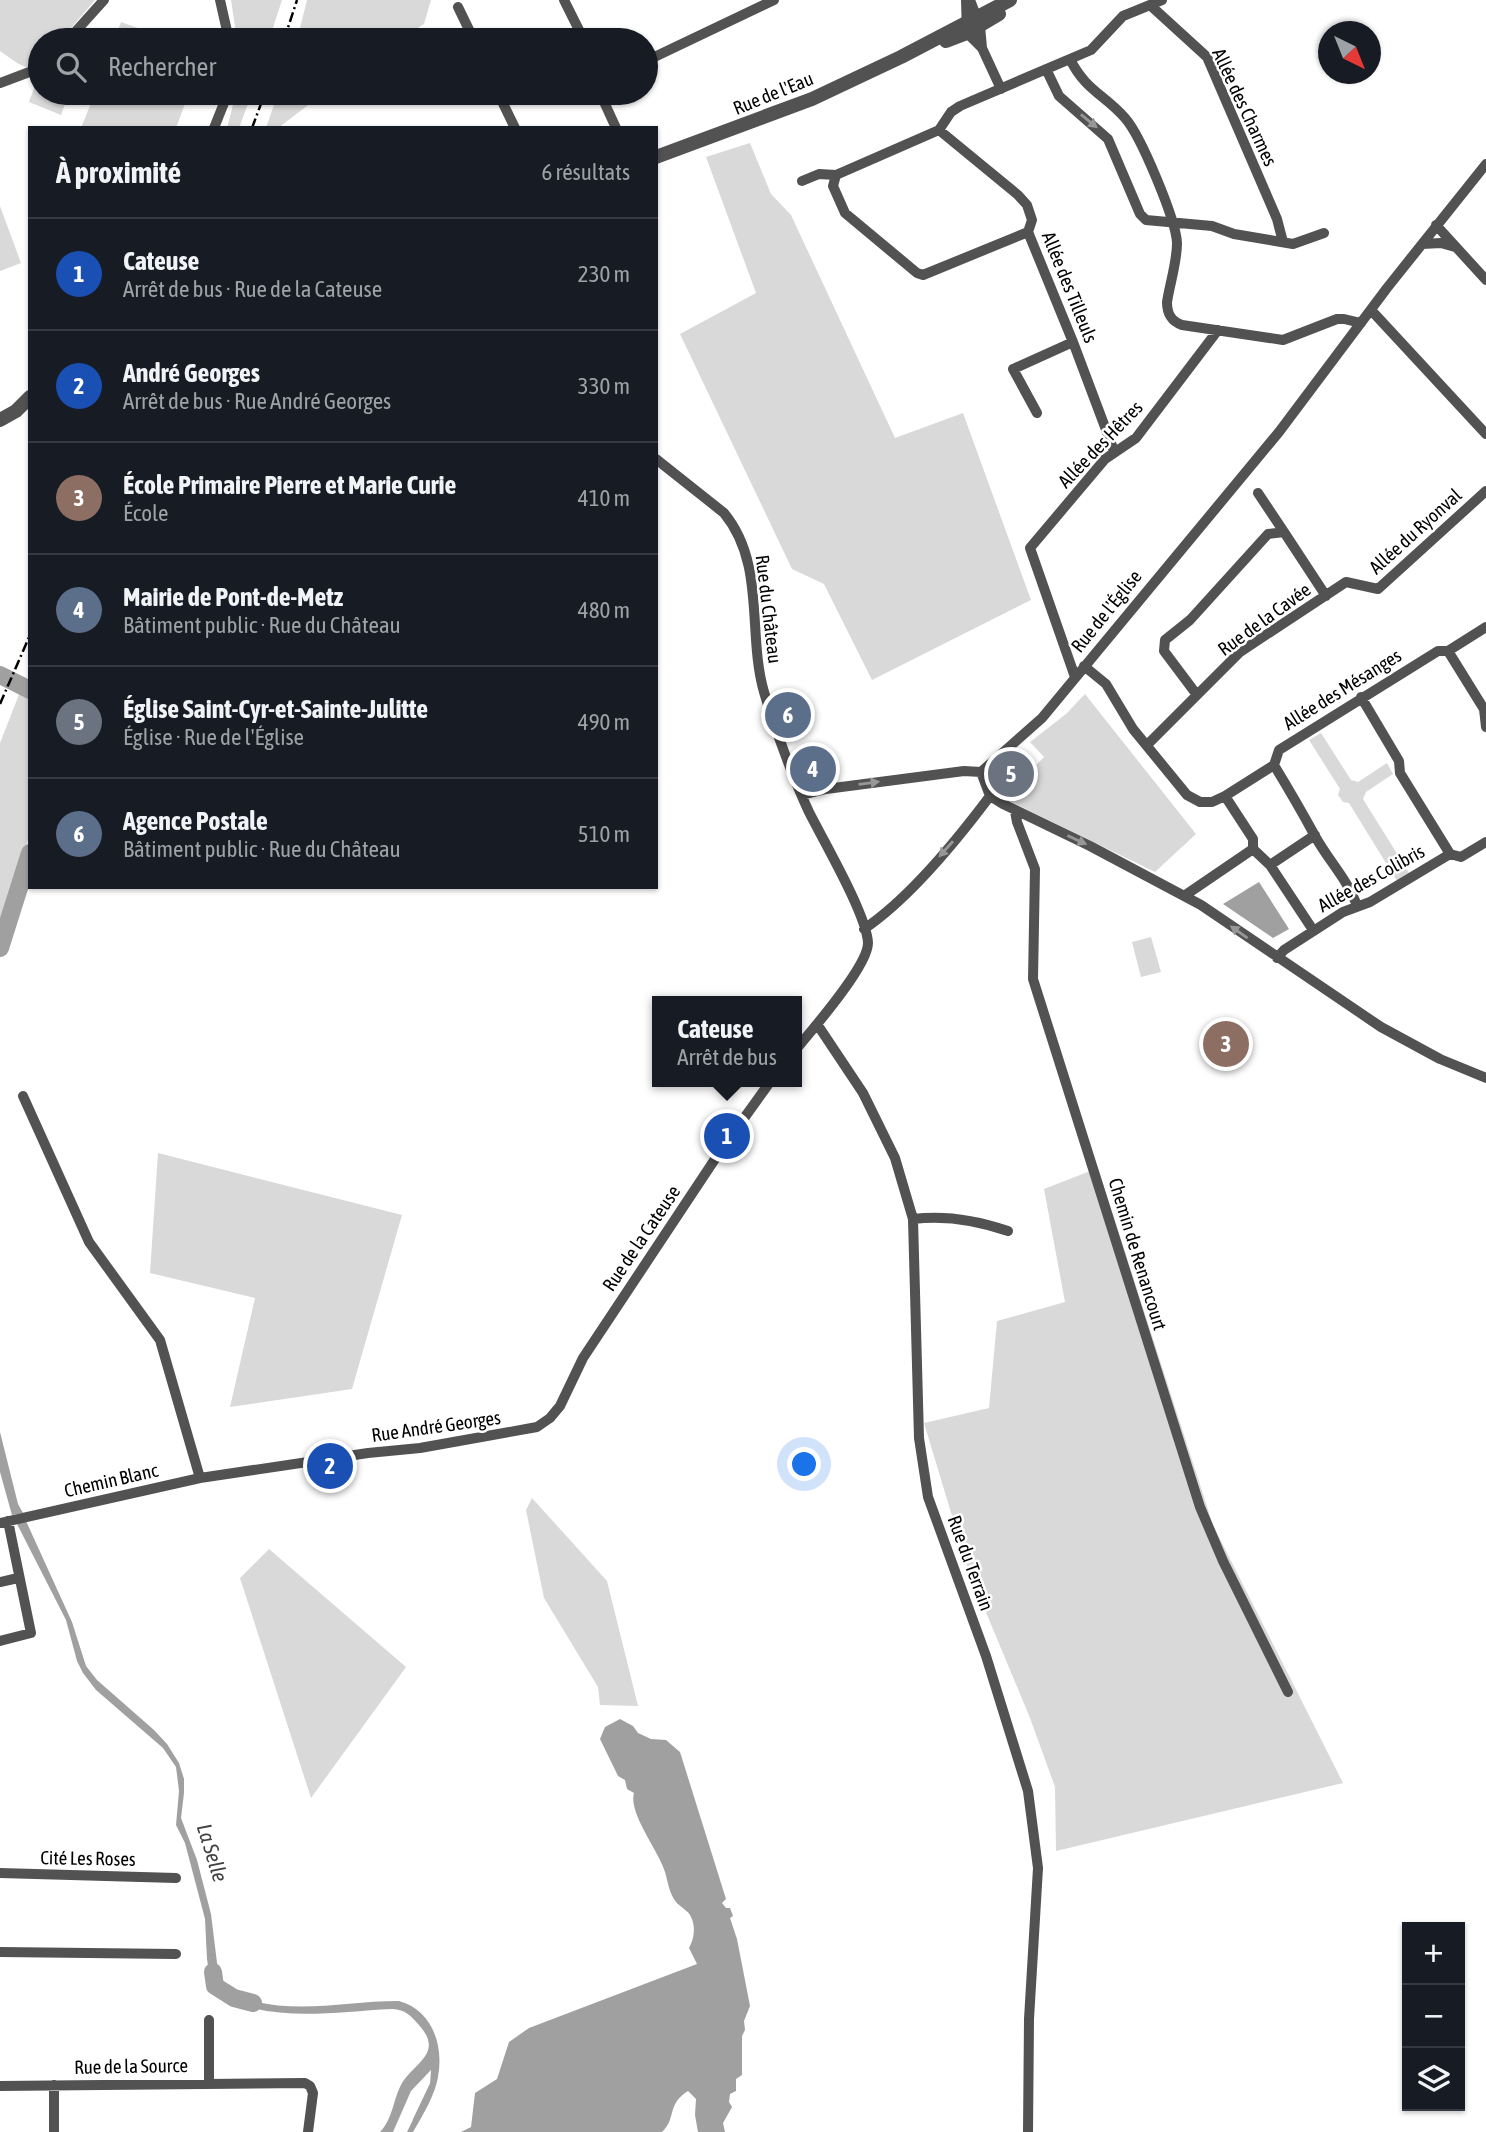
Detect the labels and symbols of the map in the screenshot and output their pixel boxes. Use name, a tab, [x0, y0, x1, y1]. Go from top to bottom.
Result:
north arrow	[1318, 21, 1381, 84]
street label: Allée des Charmes	[1208, 45, 1282, 170]
street label: Rue de l'Eau	[730, 67, 816, 119]
one-way arrow	[1079, 113, 1097, 128]
street label: Allée des Tilleuls	[1038, 228, 1102, 346]
street label: Allée des Hêtres	[1053, 396, 1147, 492]
street label: Allée du Ryonval	[1364, 484, 1466, 578]
street label: Rue du Château	[751, 553, 787, 665]
street label: Rue de l'Église	[1066, 565, 1146, 657]
street label: Rue de la Cavée	[1214, 578, 1314, 660]
street label: Allée des Mésanges	[1279, 644, 1405, 734]
pin: 6	[765, 689, 811, 741]
pin: 4	[790, 743, 836, 795]
pin: 5	[988, 748, 1034, 800]
one-way arrow	[859, 778, 881, 789]
one-way arrow	[1067, 834, 1087, 845]
one-way arrow	[939, 840, 955, 857]
street label: Allée des Colibris	[1314, 840, 1428, 916]
one-way arrow	[1230, 925, 1248, 939]
pin: 3	[1203, 1018, 1249, 1070]
pin: 1	[704, 1110, 750, 1162]
street label: Chemin de Renancourt	[1104, 1175, 1172, 1333]
street label: Rue de la Cateuse	[598, 1181, 684, 1295]
street label: Rue André Georges	[370, 1406, 502, 1446]
pin: 2	[307, 1440, 353, 1492]
your location	[787, 1447, 821, 1481]
street label: Chemin Blanc	[62, 1458, 161, 1501]
street label: Rue du Terrain	[944, 1512, 998, 1614]
water label: La Selle	[193, 1821, 233, 1885]
street label: Cité Les Roses	[40, 1846, 136, 1870]
street label: Rue de la Source	[74, 2054, 188, 2078]

